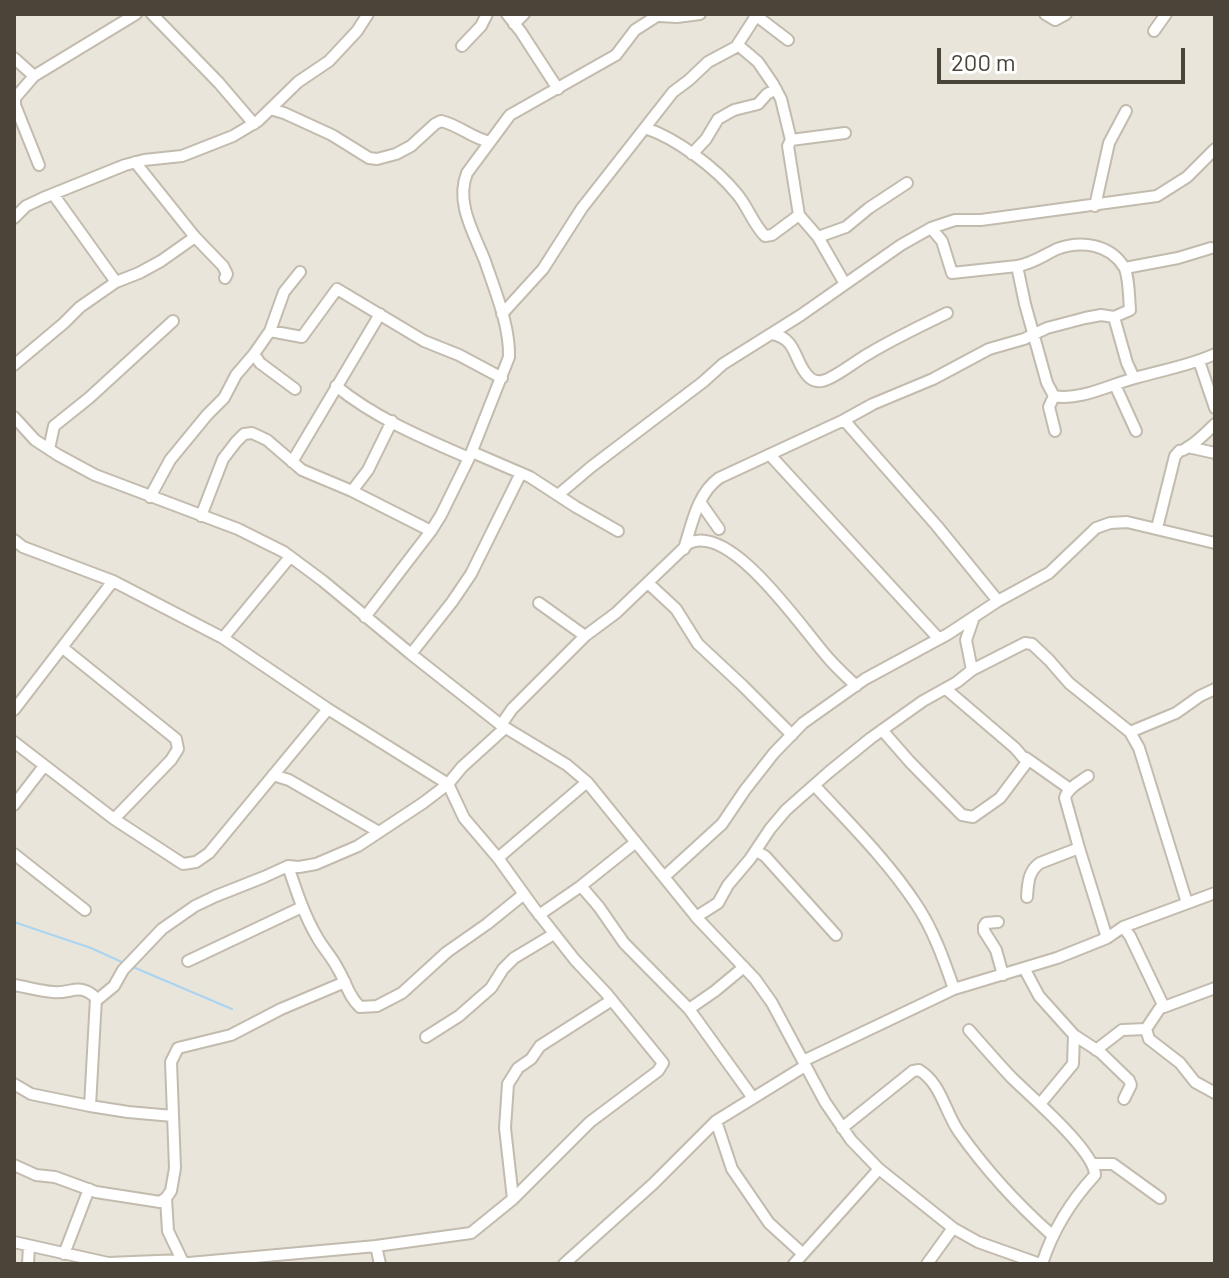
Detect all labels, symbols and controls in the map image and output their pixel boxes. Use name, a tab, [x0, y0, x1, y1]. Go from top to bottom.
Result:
scale bar	[941, 32, 1189, 82]
text: 200 m	[951, 47, 1016, 76]

